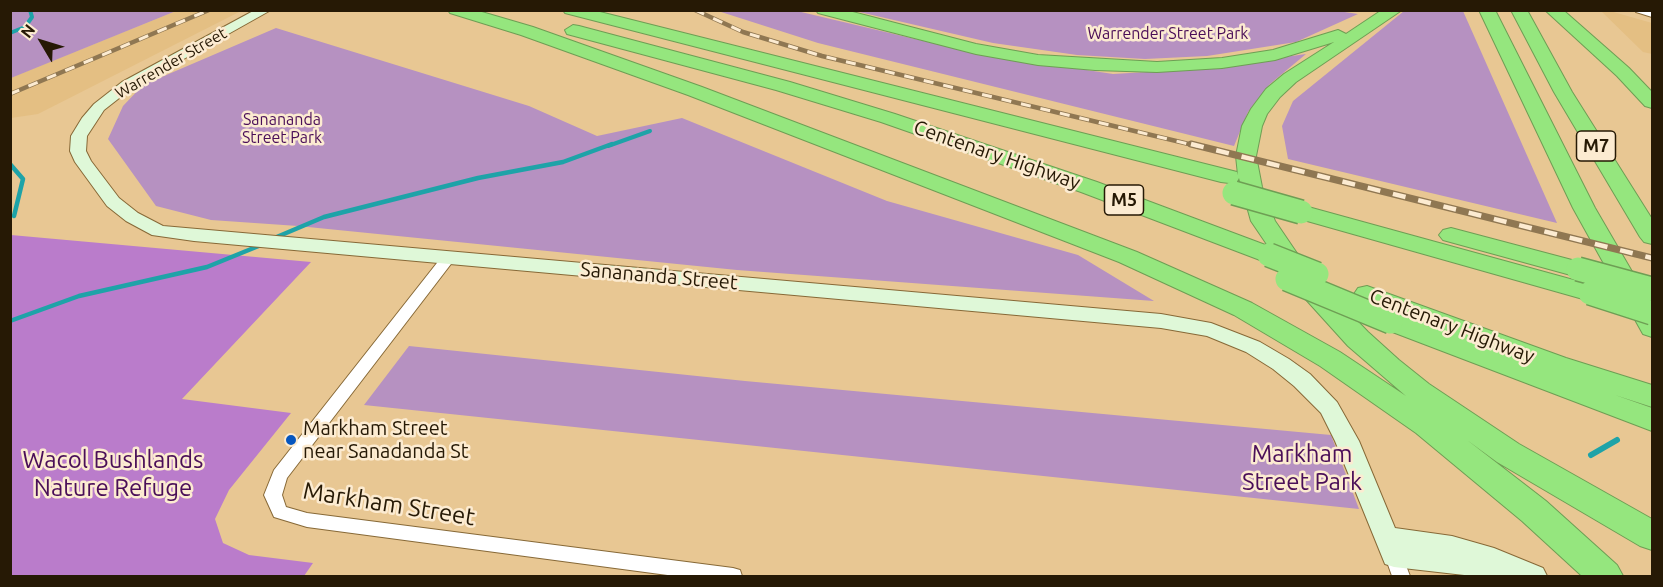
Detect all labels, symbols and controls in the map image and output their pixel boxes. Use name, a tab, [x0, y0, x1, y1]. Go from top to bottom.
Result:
north arrow	[12, 12, 72, 72]
text: N	[17, 21, 39, 41]
street label: Warrender Street	[112, 23, 230, 103]
park label: Warrender Street Park	[1088, 24, 1248, 44]
park label: Sanananda Street Park	[242, 110, 322, 148]
street label: Centenary Highway	[911, 115, 1083, 195]
road number: M7	[1576, 131, 1616, 161]
road number: M5	[1104, 185, 1144, 215]
street label: Sanananda Street	[579, 257, 739, 295]
street label: Centenary Highway	[1366, 284, 1538, 368]
place label: Markham Street near Sanadanda St	[303, 416, 469, 463]
marker: Markham Street near Sanadanda St	[284, 433, 298, 447]
park label: Markham Street Park	[1242, 440, 1362, 496]
park label: Wacol Bushlands Nature Refuge	[23, 446, 203, 502]
street label: Markham Street	[301, 476, 477, 532]

